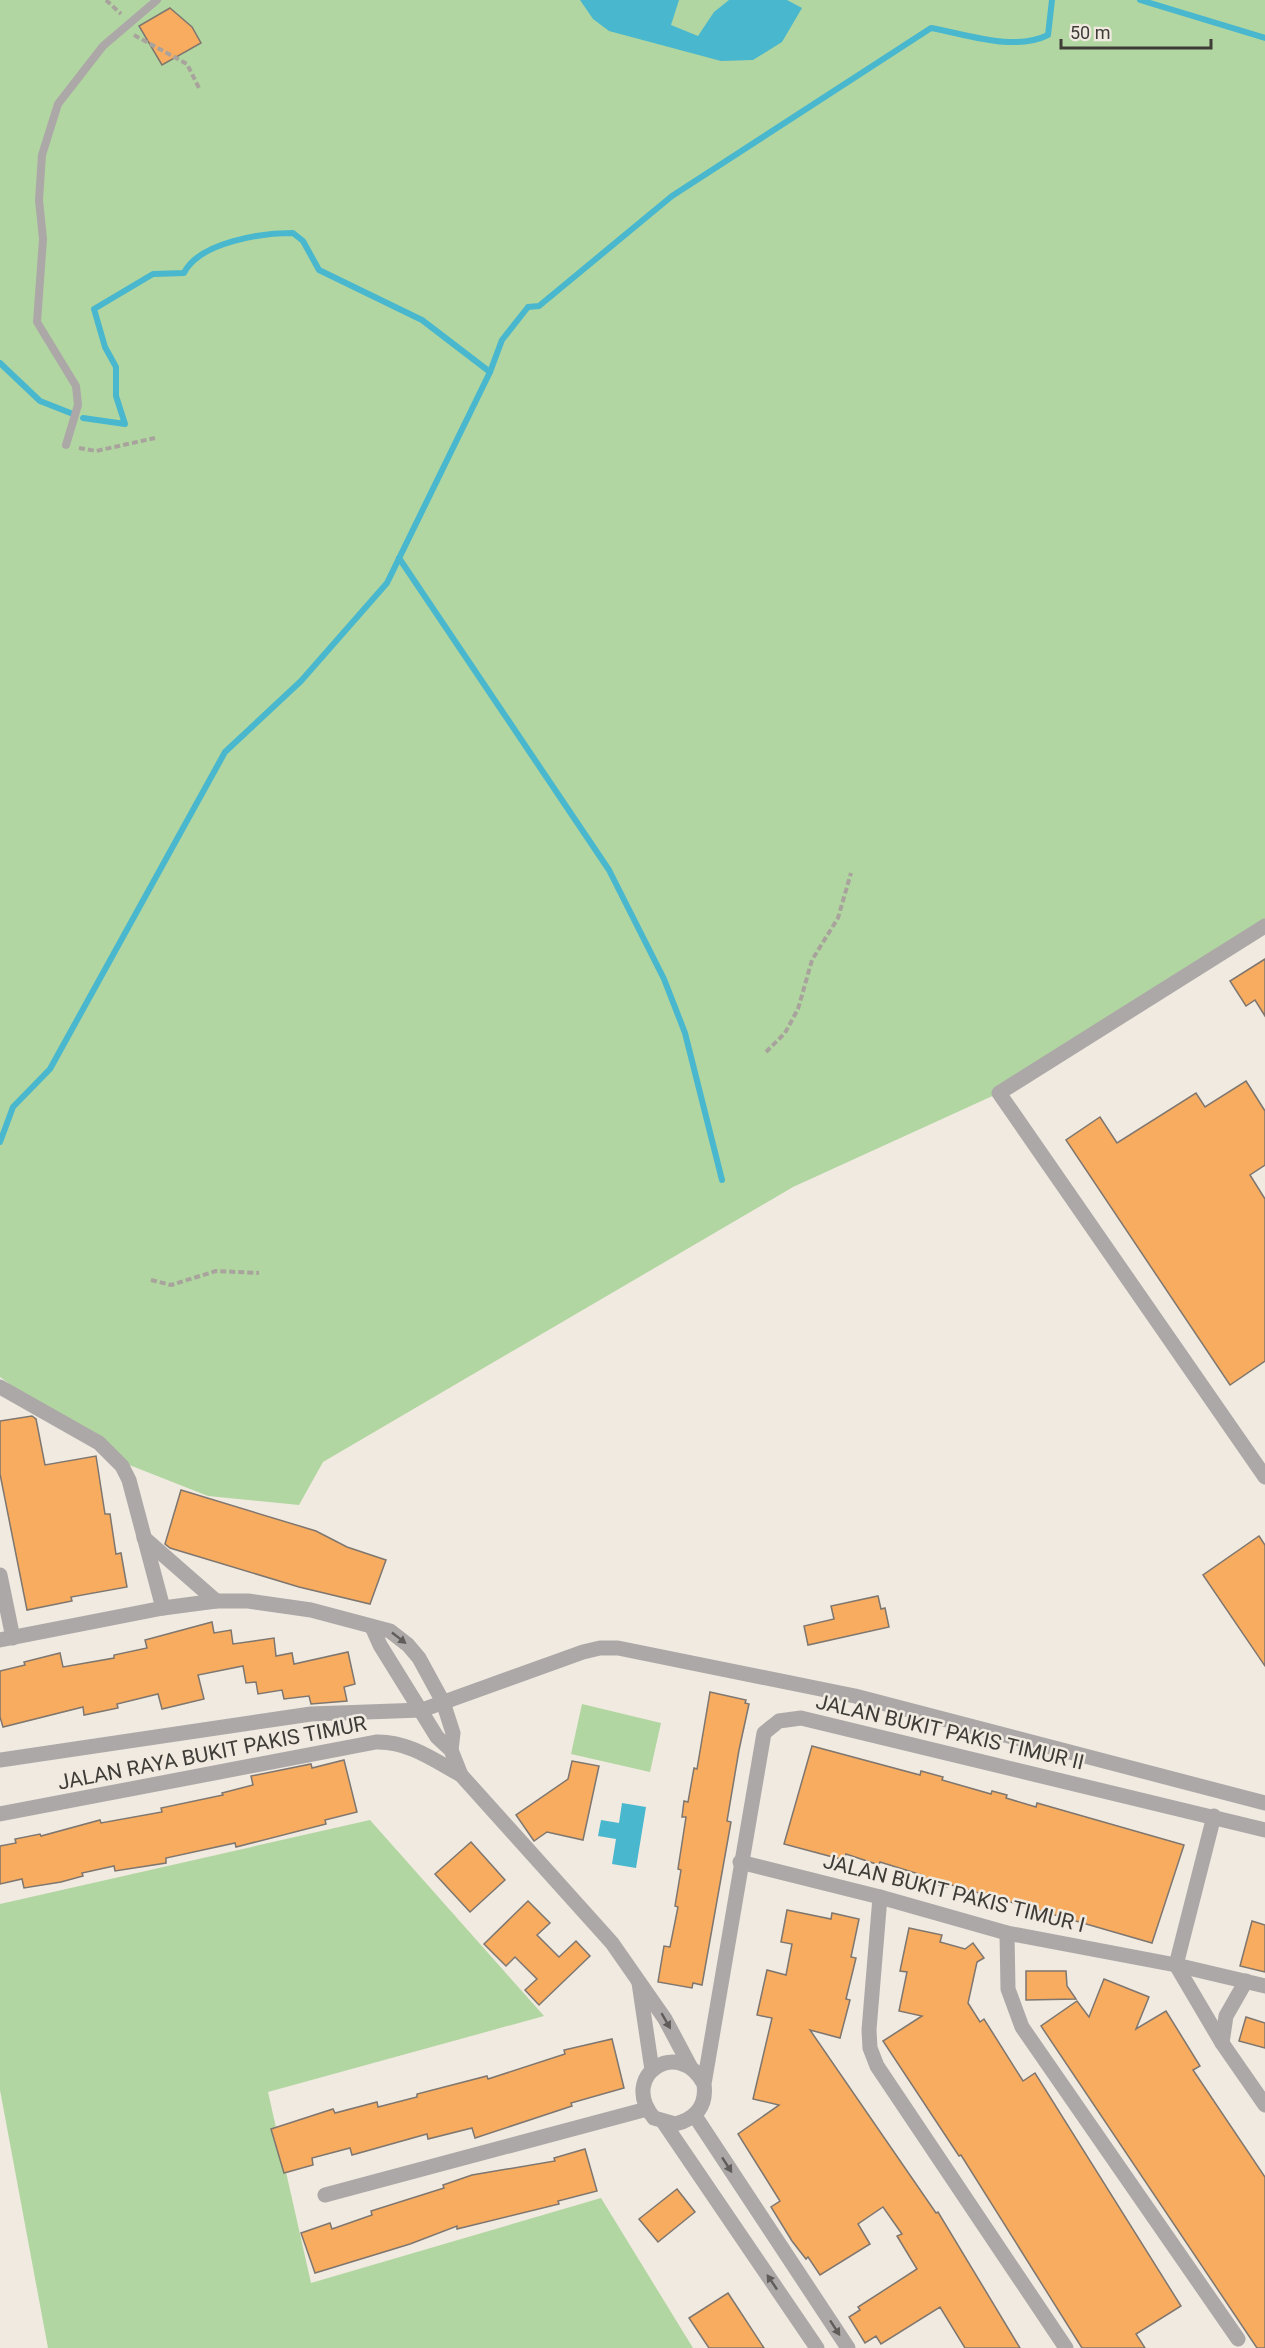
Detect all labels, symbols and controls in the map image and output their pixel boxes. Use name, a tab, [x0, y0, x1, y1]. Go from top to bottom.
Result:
scale bar	[1061, 12, 1211, 50]
text: 50 m	[1070, 22, 1110, 43]
one-way arrow	[391, 1631, 406, 1643]
street label: JALAN BUKIT PAKIS TIMUR II	[814, 1689, 1086, 1775]
street label: JALAN RAYA BUKIT PAKIS TIMUR	[56, 1711, 369, 1795]
street label: JALAN BUKIT PAKIS TIMUR I	[821, 1849, 1087, 1937]
one-way arrow	[660, 2013, 671, 2029]
one-way arrow	[721, 2157, 732, 2173]
one-way arrow	[766, 2275, 778, 2291]
one-way arrow	[829, 2319, 840, 2336]

